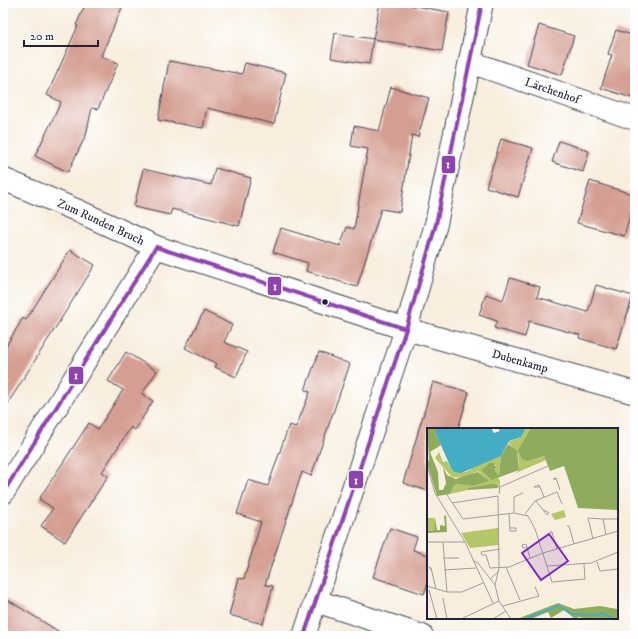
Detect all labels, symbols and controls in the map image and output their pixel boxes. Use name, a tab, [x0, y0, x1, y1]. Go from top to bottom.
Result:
scale bar	[24, 22, 98, 48]
text: 20 m	[30, 29, 54, 44]
street label: Lärchenhof	[523, 75, 583, 108]
line badge: 1	[441, 155, 456, 174]
text: 1	[446, 158, 450, 172]
street label: Zum Runden Bruch	[55, 196, 147, 249]
line badge: 1	[267, 276, 282, 296]
text: 1	[273, 280, 277, 294]
unlabelled marker	[320, 297, 330, 307]
street label: Dubenkamp	[490, 346, 550, 376]
line badge: 1	[68, 366, 84, 385]
text: 1	[74, 369, 78, 383]
inset map	[427, 428, 618, 619]
line badge: 1	[348, 470, 364, 489]
text: 1	[354, 474, 358, 488]

